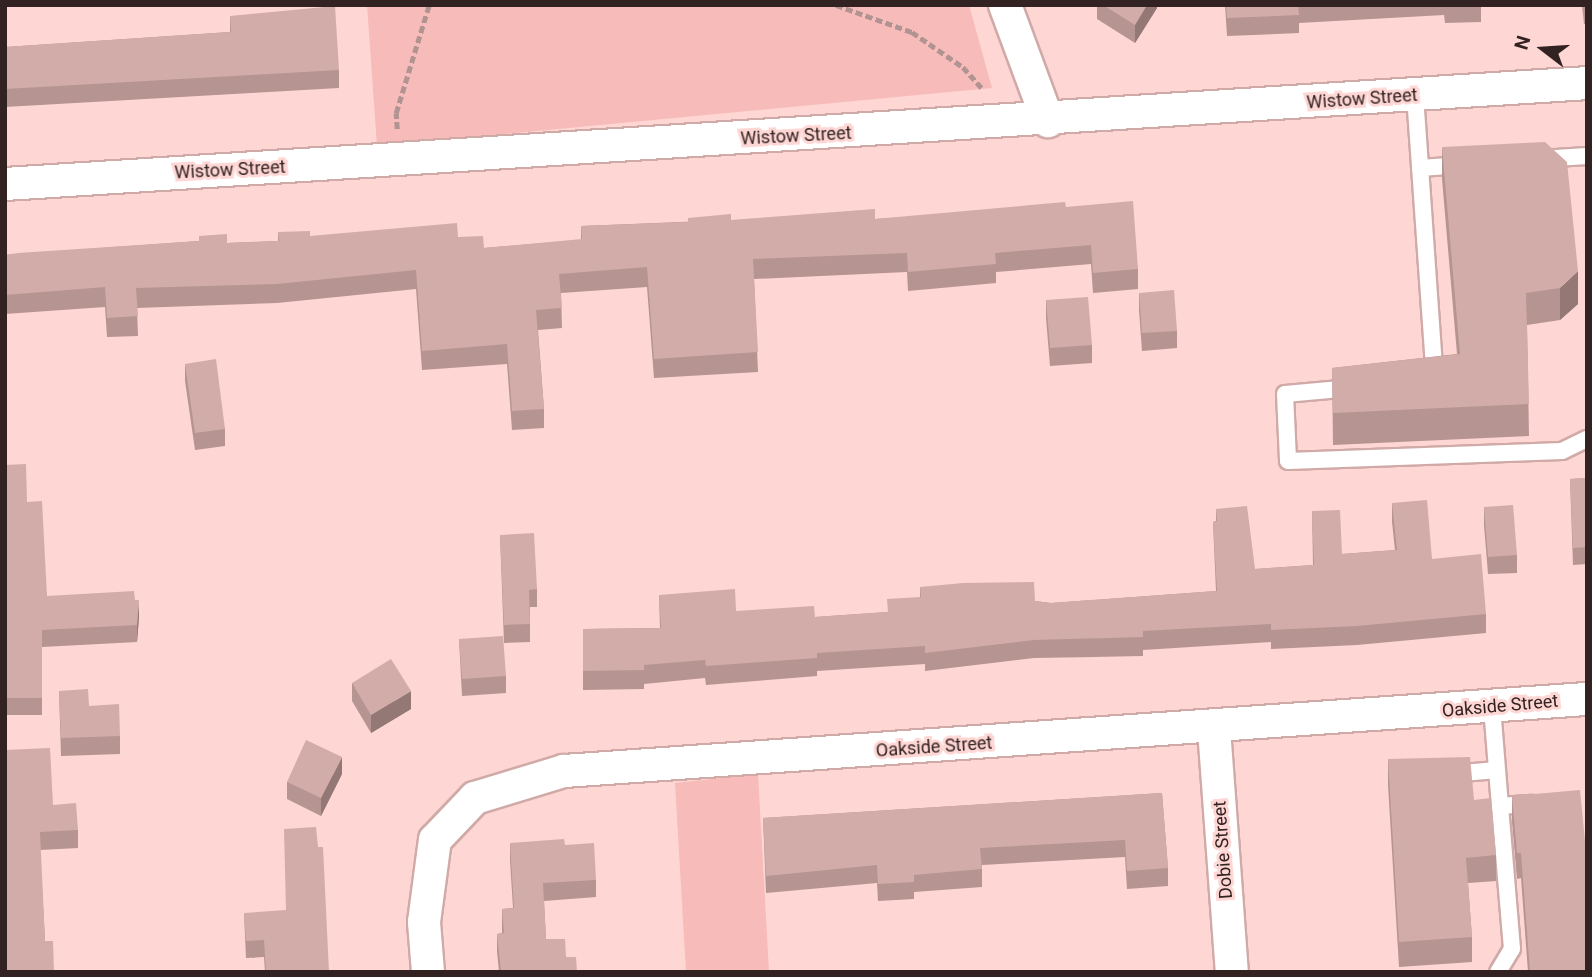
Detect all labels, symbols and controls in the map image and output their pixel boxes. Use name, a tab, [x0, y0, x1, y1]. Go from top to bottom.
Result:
north arrow	[1508, 14, 1578, 84]
text: N	[1509, 33, 1535, 52]
street label: Wistow Street	[1306, 84, 1418, 114]
street label: Wistow Street	[740, 122, 852, 150]
street label: Wistow Street	[174, 156, 286, 184]
street label: Oakside Street	[1441, 690, 1559, 722]
street label: Oakside Street	[875, 732, 993, 762]
street label: Dobie Street	[1209, 800, 1237, 900]

